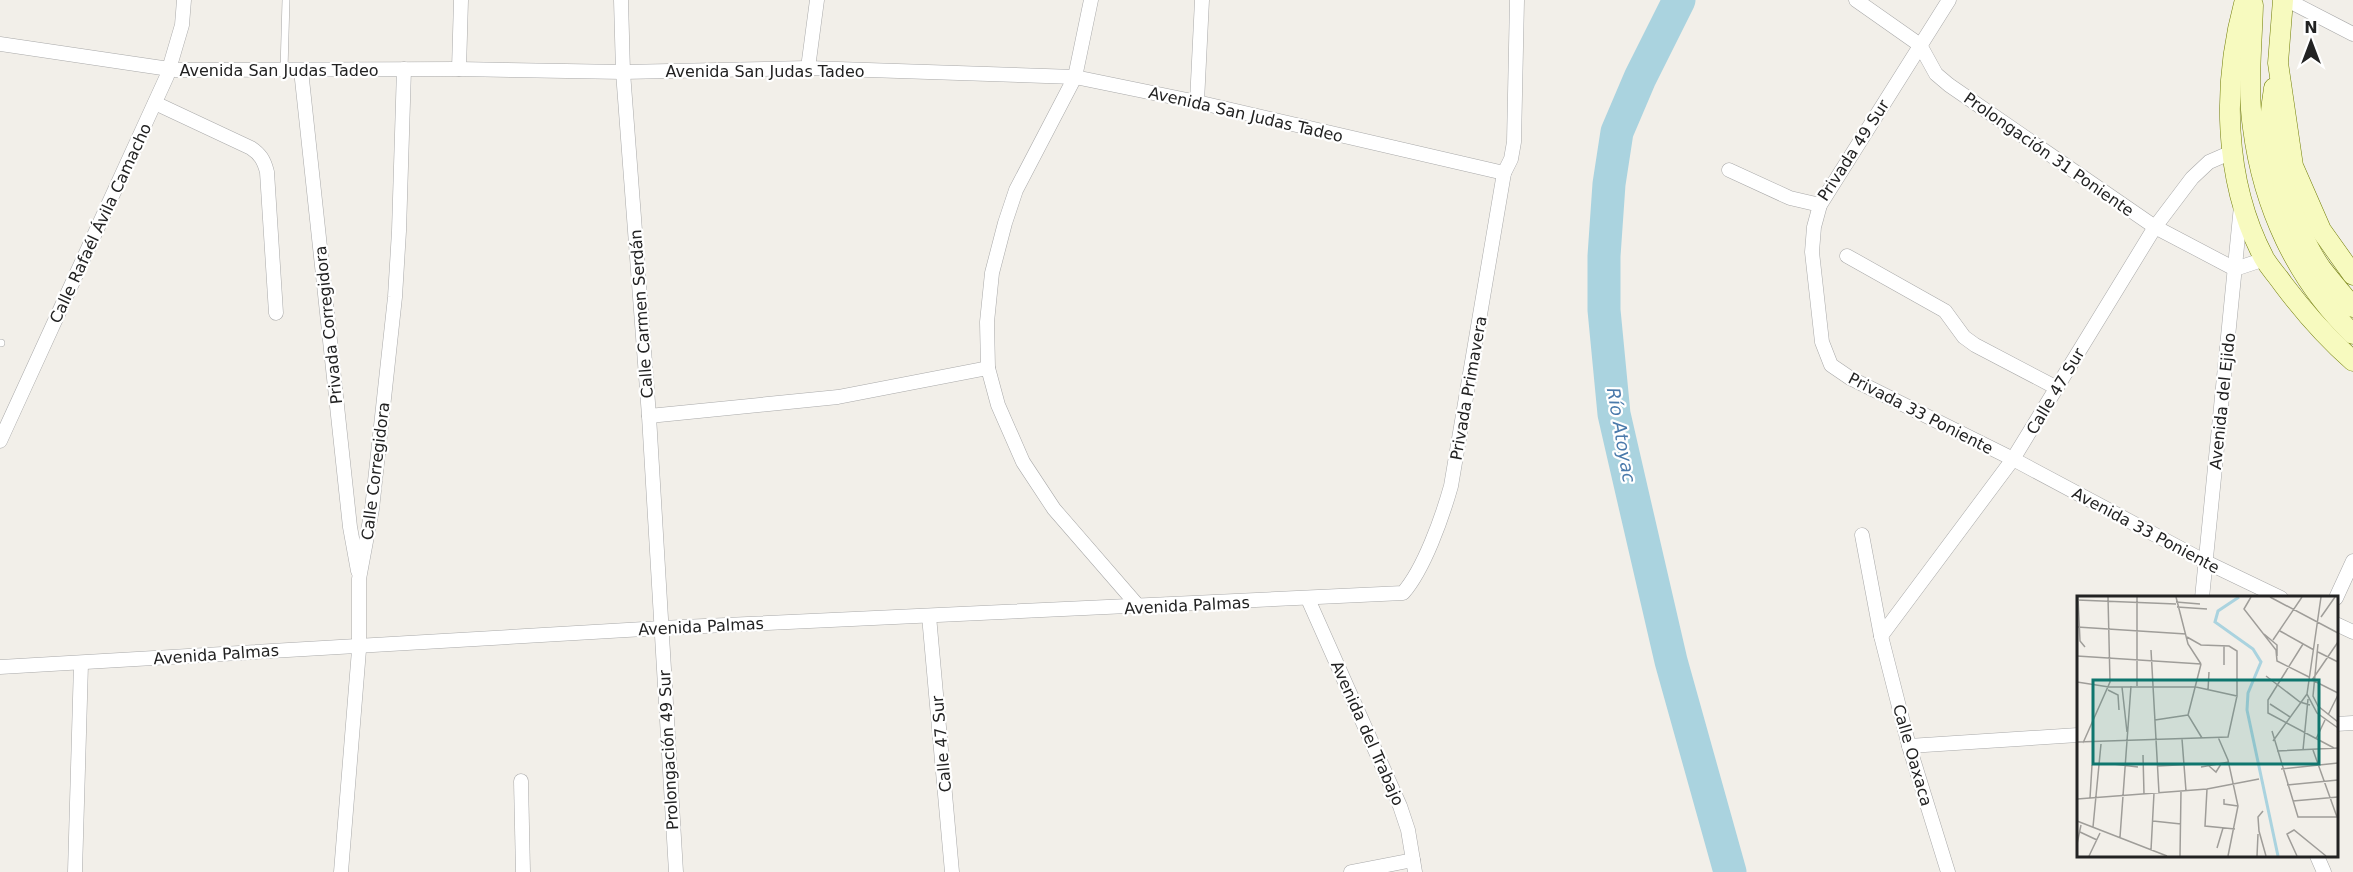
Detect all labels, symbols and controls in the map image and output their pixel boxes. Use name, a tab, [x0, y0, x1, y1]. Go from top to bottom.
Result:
north arrow	[2281, 12, 2341, 72]
text: N	[2304, 18, 2318, 37]
street label: Avenida San Judas Tadeo	[179, 61, 379, 80]
street label: Avenida San Judas Tadeo	[665, 62, 865, 81]
street label: Avenida San Judas Tadeo	[1147, 83, 1345, 146]
street label: Prolongación 31 Poniente	[1960, 88, 2137, 220]
street label: Privada 49 Sur	[1814, 96, 1893, 205]
street label: Calle Rafaél Ávila Camacho	[46, 120, 155, 326]
street label: Calle Carmen Serdán	[626, 229, 657, 399]
street label: Privada Corregidora	[311, 245, 346, 405]
street label: Privada Primavera	[1446, 314, 1491, 462]
street label: Avenida del Ejido	[2206, 332, 2239, 470]
street label: Calle 47 Sur	[2022, 344, 2089, 438]
street label: Privada 33 Poniente	[1845, 369, 1996, 458]
water label: Río Atoyac	[1603, 386, 1640, 484]
street label: Calle Corregidora	[358, 401, 393, 541]
street label: Avenida 33 Poniente	[2069, 484, 2223, 577]
street label: Avenida Palmas	[1124, 593, 1250, 618]
inset map	[2077, 596, 2338, 857]
street label: Avenida Palmas	[638, 614, 764, 639]
street label: Avenida Palmas	[153, 641, 279, 668]
street label: Avenida del Trabajo	[1327, 658, 1408, 809]
street label: Prolongación 49 Sur	[655, 669, 682, 831]
street label: Calle 47 Sur	[928, 694, 955, 793]
street label: Calle Oaxaca	[1889, 702, 1936, 808]

